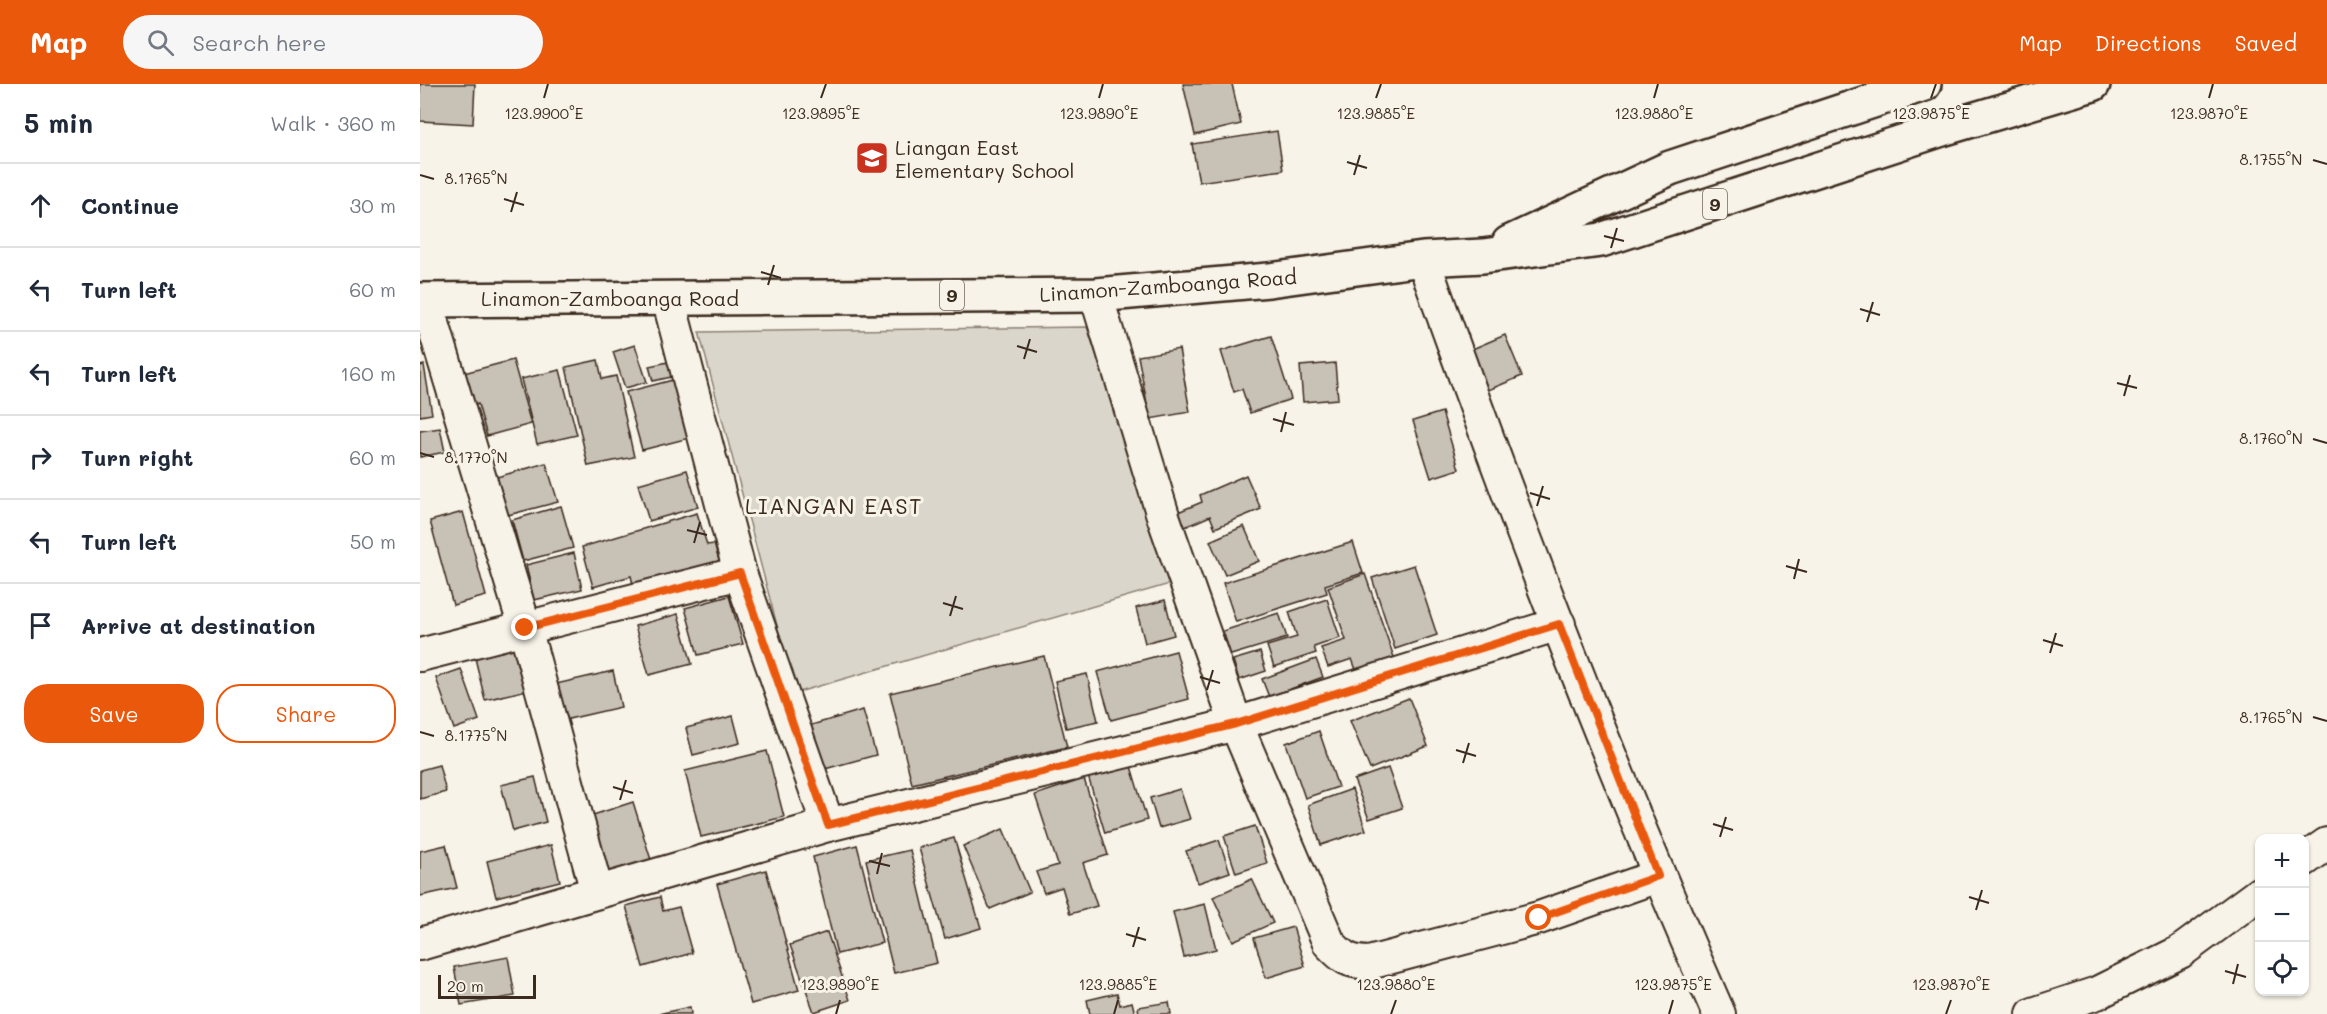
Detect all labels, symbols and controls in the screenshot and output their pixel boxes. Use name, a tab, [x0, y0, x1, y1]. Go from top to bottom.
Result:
search box	[123, 15, 543, 69]
text: Map	[30, 24, 87, 60]
icon: search	[144, 26, 177, 59]
text: Search here	[192, 28, 326, 57]
text: Map	[2019, 29, 2062, 56]
text: Directions	[2095, 29, 2202, 56]
text: Saved	[2235, 29, 2297, 56]
text: 123.9900°E	[505, 103, 584, 123]
text: 123.9895°E	[782, 103, 861, 123]
text: 123.9890°E	[1060, 103, 1139, 123]
text: 123.9885°E	[1337, 103, 1416, 123]
text: 123.9880°E	[1615, 103, 1694, 123]
text: 123.9875°E	[1892, 103, 1970, 123]
text: 123.9870°E	[2170, 103, 2248, 123]
text: 5 min	[24, 106, 93, 140]
text: Walk · 360 m	[270, 110, 396, 136]
place label: Liangan East Elementary School	[895, 134, 1074, 183]
school or university icon: Liangan East Elementary School	[854, 140, 890, 176]
text: 8.1755°N	[2240, 149, 2302, 169]
text: 8.1765°N	[444, 168, 508, 188]
icon: ahead	[24, 189, 57, 222]
road number: 9	[1703, 189, 1727, 219]
text: Continue	[81, 191, 179, 220]
text: 30 m	[350, 192, 396, 218]
street label: Linamon-Zamboanga Road	[1039, 263, 1297, 307]
icon: left	[24, 273, 57, 306]
text: Turn left	[81, 275, 177, 304]
text: 60 m	[349, 276, 396, 302]
road number: 9	[940, 280, 964, 310]
street label: Linamon-Zamboanga Road	[481, 285, 739, 311]
icon: left	[24, 357, 57, 390]
text: Turn left	[81, 359, 177, 388]
text: 160 m	[340, 360, 396, 386]
text: 8.1760°N	[2239, 428, 2303, 448]
icon: right	[24, 441, 57, 474]
text: Turn right	[81, 443, 193, 472]
text: 60 m	[349, 444, 396, 470]
text: 8.1770°N	[444, 447, 508, 467]
district label: LIANGAN EAST	[745, 491, 923, 520]
icon: left	[24, 525, 57, 558]
text: Turn left	[81, 527, 177, 556]
text: 50 m	[350, 528, 396, 554]
icon: arrive	[24, 609, 57, 642]
text: Arrive at destination	[81, 611, 316, 640]
route end	[511, 614, 537, 640]
button: Save	[24, 684, 204, 743]
button: Share	[216, 684, 396, 743]
text: 8.1765°N	[2239, 707, 2303, 727]
text: 8.1775°N	[445, 725, 507, 745]
map controls	[2255, 834, 2309, 996]
button: +	[2255, 834, 2309, 888]
button: −	[2255, 888, 2309, 942]
route start	[1525, 904, 1551, 930]
button: locate	[2255, 942, 2309, 996]
scale bar	[438, 972, 536, 1000]
text: 123.9890°E	[801, 974, 880, 994]
text: 123.9885°E	[1079, 974, 1158, 994]
text: 123.9880°E	[1357, 974, 1436, 994]
text: 123.9875°E	[1634, 974, 1712, 994]
text: 123.9870°E	[1912, 974, 1990, 994]
text: 20 m	[447, 975, 484, 996]

